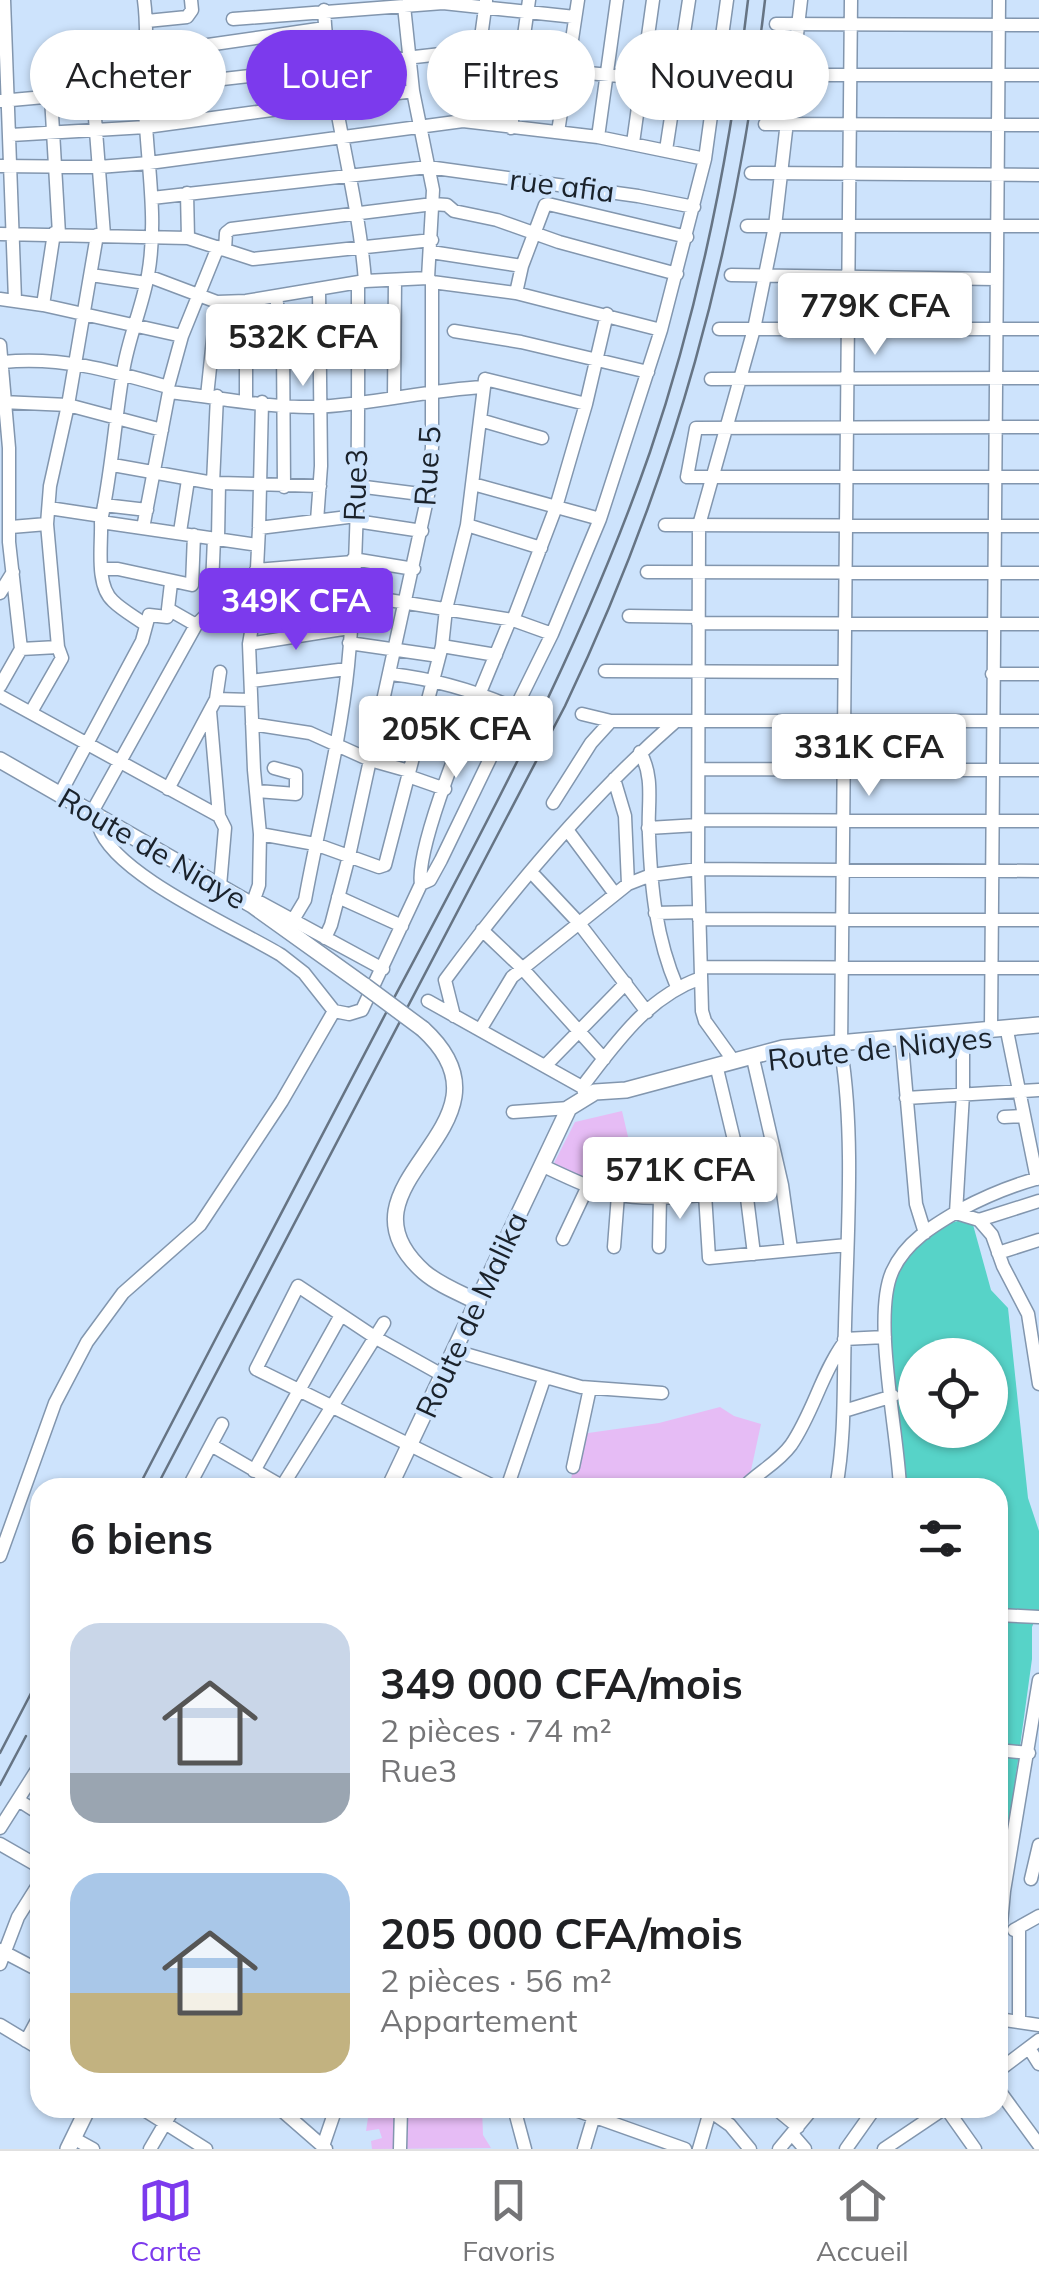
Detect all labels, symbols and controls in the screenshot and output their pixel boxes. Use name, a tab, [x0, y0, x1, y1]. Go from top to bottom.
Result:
chip: Acheter	[30, 30, 226, 120]
chip: Louer	[246, 30, 407, 120]
chip: Filtres	[427, 30, 595, 120]
chip: Nouveau	[615, 30, 829, 120]
street label: rue afia	[507, 160, 617, 210]
pin: 779K CFA	[772, 273, 978, 358]
text: 779K CFA	[800, 285, 950, 325]
pin: 532K CFA	[200, 304, 406, 389]
text: 532K CFA	[228, 316, 378, 356]
street label: Rue 5	[405, 425, 449, 507]
street label: Rue3	[335, 448, 375, 522]
pin: 349K CFA	[193, 568, 399, 653]
text: 349K CFA	[221, 580, 371, 620]
pin: 205K CFA	[353, 696, 559, 781]
text: 205K CFA	[381, 708, 531, 748]
pin: 331K CFA	[766, 714, 972, 799]
text: 331K CFA	[794, 726, 944, 766]
street label: Route de Niaye	[52, 779, 253, 917]
street label: Route de Niayes	[766, 1017, 994, 1079]
pin: 571K CFA	[577, 1137, 783, 1222]
text: 571K CFA	[605, 1149, 755, 1189]
street label: Route de Malika	[407, 1206, 535, 1424]
map controls	[898, 1338, 1008, 1448]
button: locate	[898, 1338, 1008, 1448]
icon: filters	[913, 1511, 968, 1566]
text: 6 biens	[70, 1512, 213, 1565]
text: 349 000 CFA/mois	[380, 1657, 743, 1710]
icon: home	[150, 1663, 270, 1783]
text: 2 pièces · 74 m²	[380, 1710, 612, 1750]
text: Rue3	[380, 1750, 457, 1790]
text: 205 000 CFA/mois	[380, 1907, 743, 1960]
icon: home	[150, 1913, 270, 2033]
text: 2 pièces · 56 m²	[380, 1960, 612, 2000]
text: Appartement	[380, 2000, 578, 2040]
tab: Carte	[130, 2173, 202, 2268]
tab: Favoris	[462, 2173, 555, 2268]
tab: Accueil	[816, 2173, 909, 2268]

